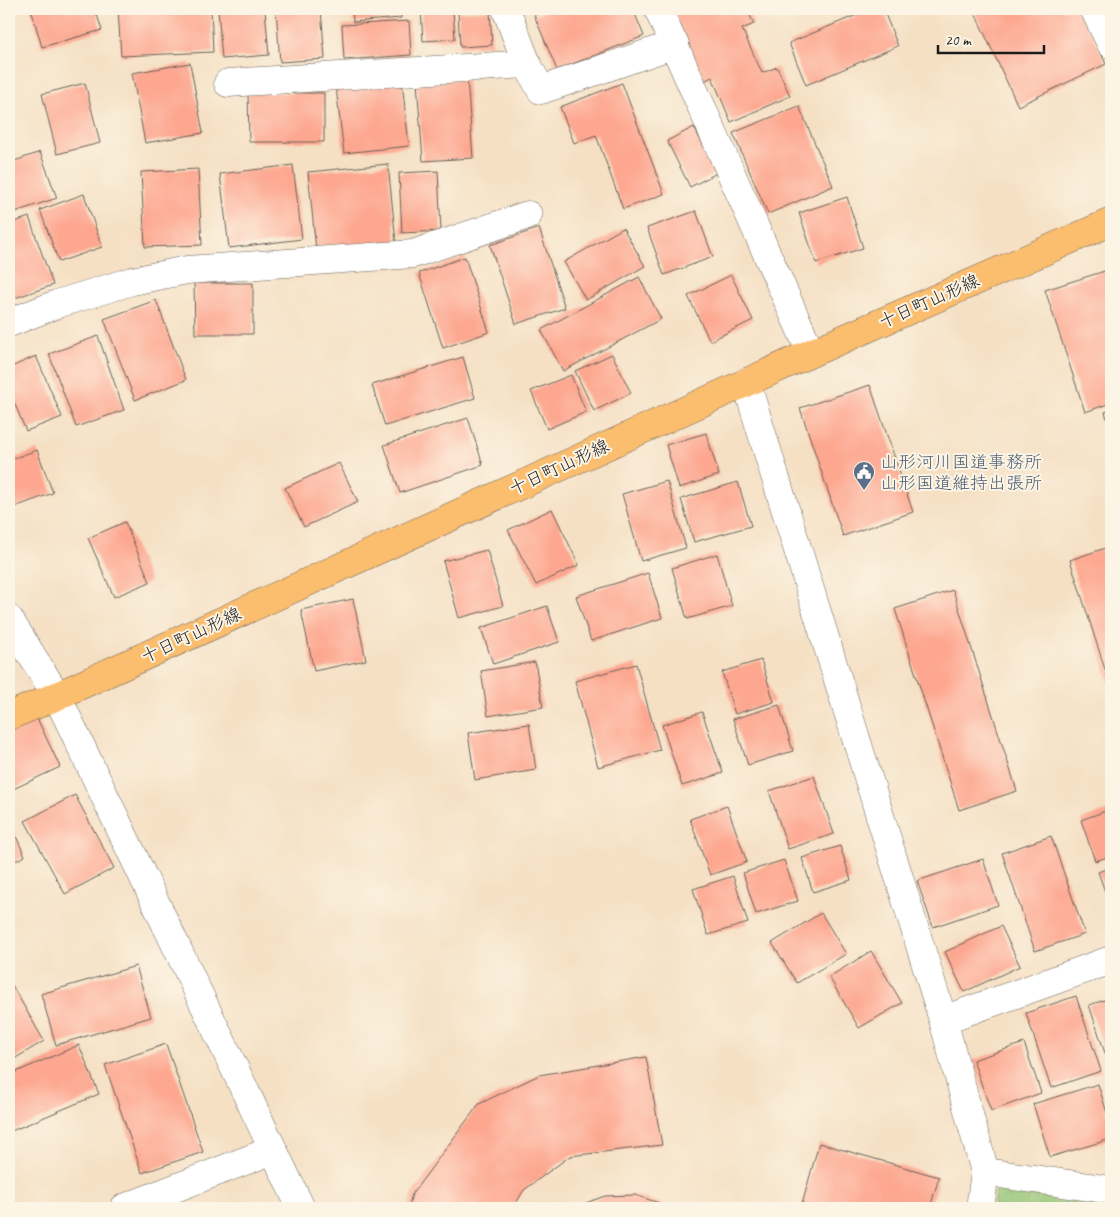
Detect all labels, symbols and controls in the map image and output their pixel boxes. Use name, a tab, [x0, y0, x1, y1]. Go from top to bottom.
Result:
scale bar	[938, 22, 1044, 54]
text: 20 m	[945, 31, 972, 50]
street label: 十日町山形線	[875, 269, 983, 333]
street label: 十日町山形線	[505, 434, 613, 500]
place label: 山形河川国道事務所 山形国道維持出張所	[880, 451, 1042, 494]
public building icon: 山形河川国道事務所 山形国道維持出張所	[852, 460, 876, 491]
street label: 十日町山形線	[137, 602, 245, 668]

